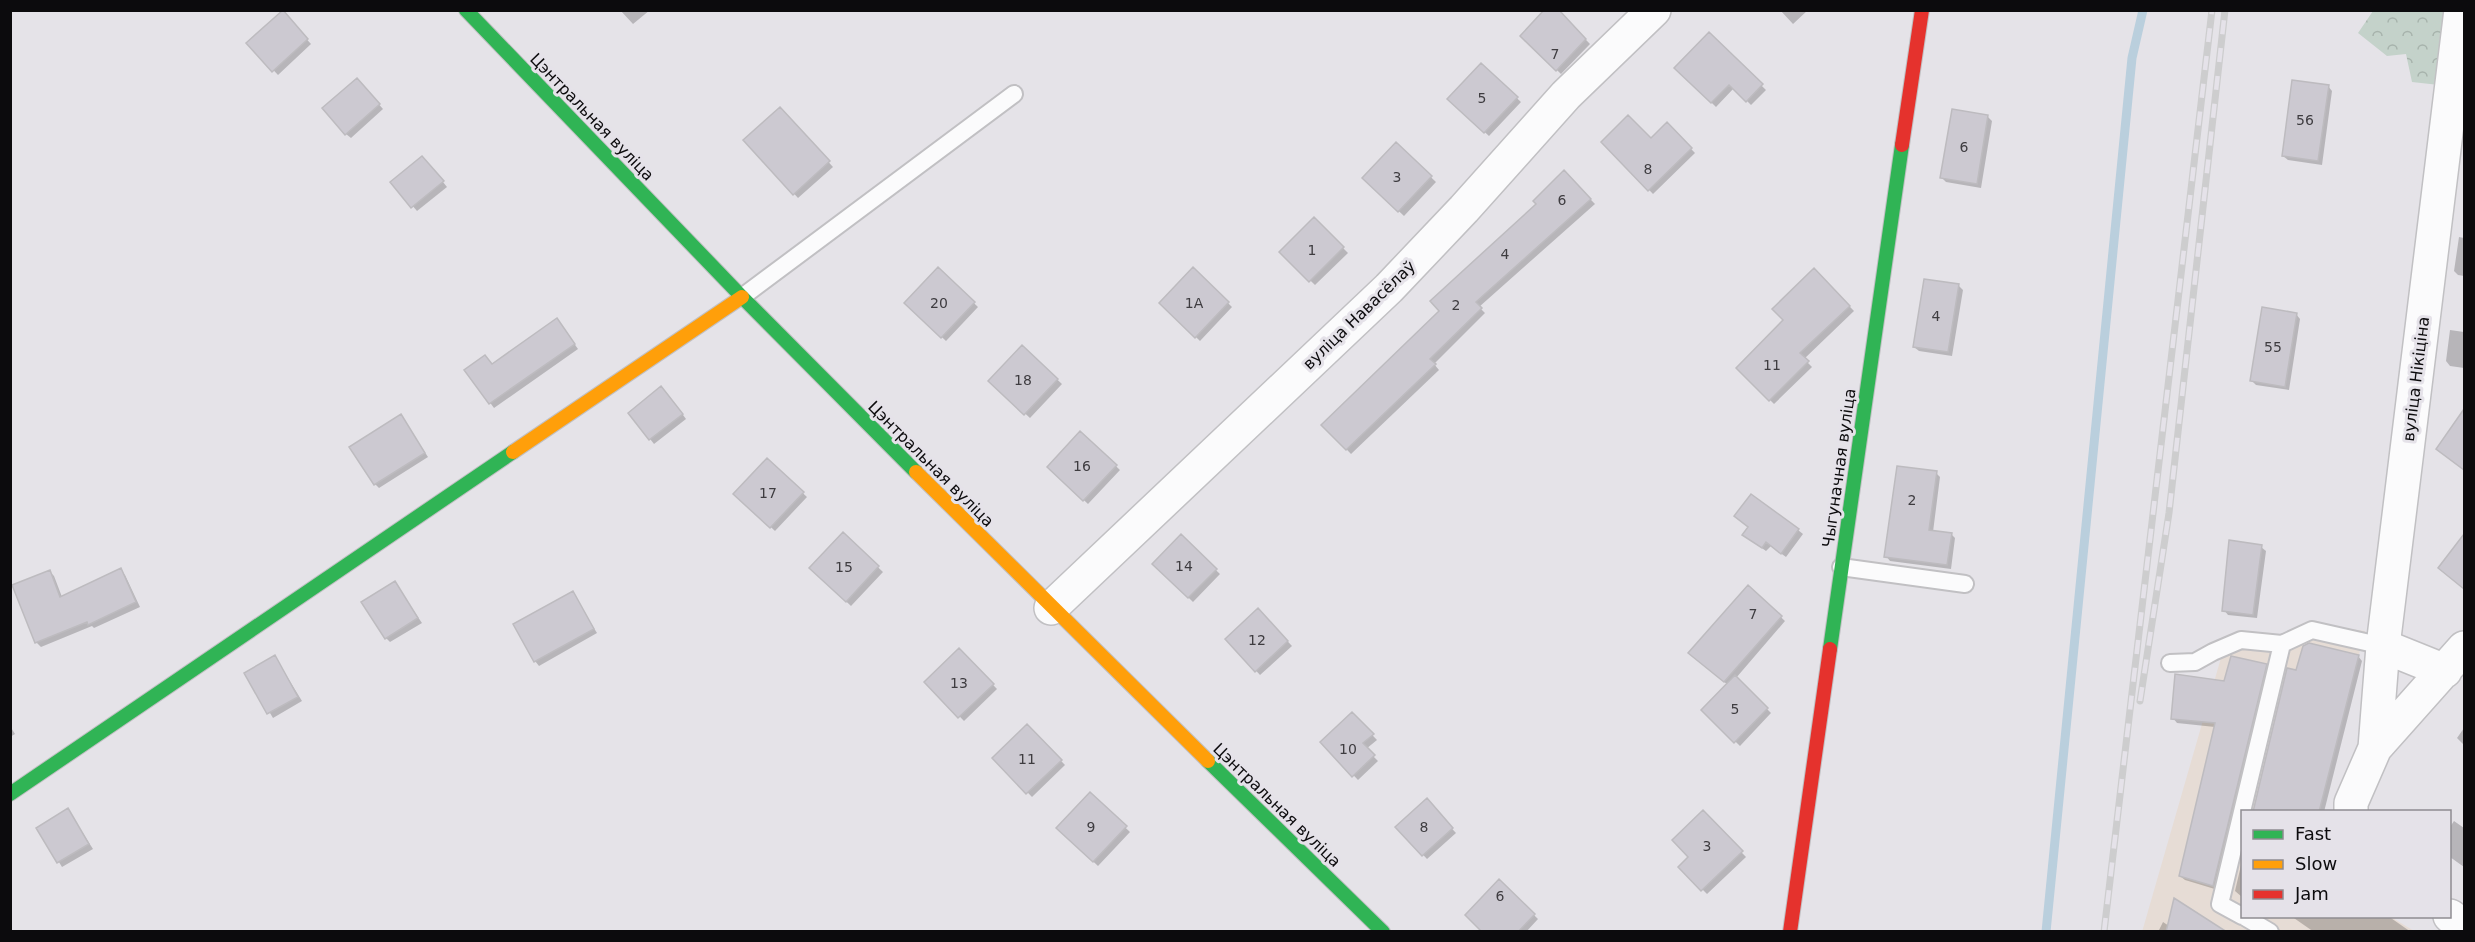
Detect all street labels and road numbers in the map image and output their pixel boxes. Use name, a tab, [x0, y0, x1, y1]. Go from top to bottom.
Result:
street label: Цэнтральная вуліца	[526, 49, 658, 185]
street label: вуліца Навасёлаў	[1299, 257, 1419, 373]
street label: вуліца Нікіціна	[2399, 316, 2433, 442]
street label: Чыгуначная вуліца	[1818, 387, 1860, 549]
street label: Цэнтральная вуліца	[864, 397, 998, 531]
street label: Цэнтральная вуліца	[1209, 739, 1345, 871]

